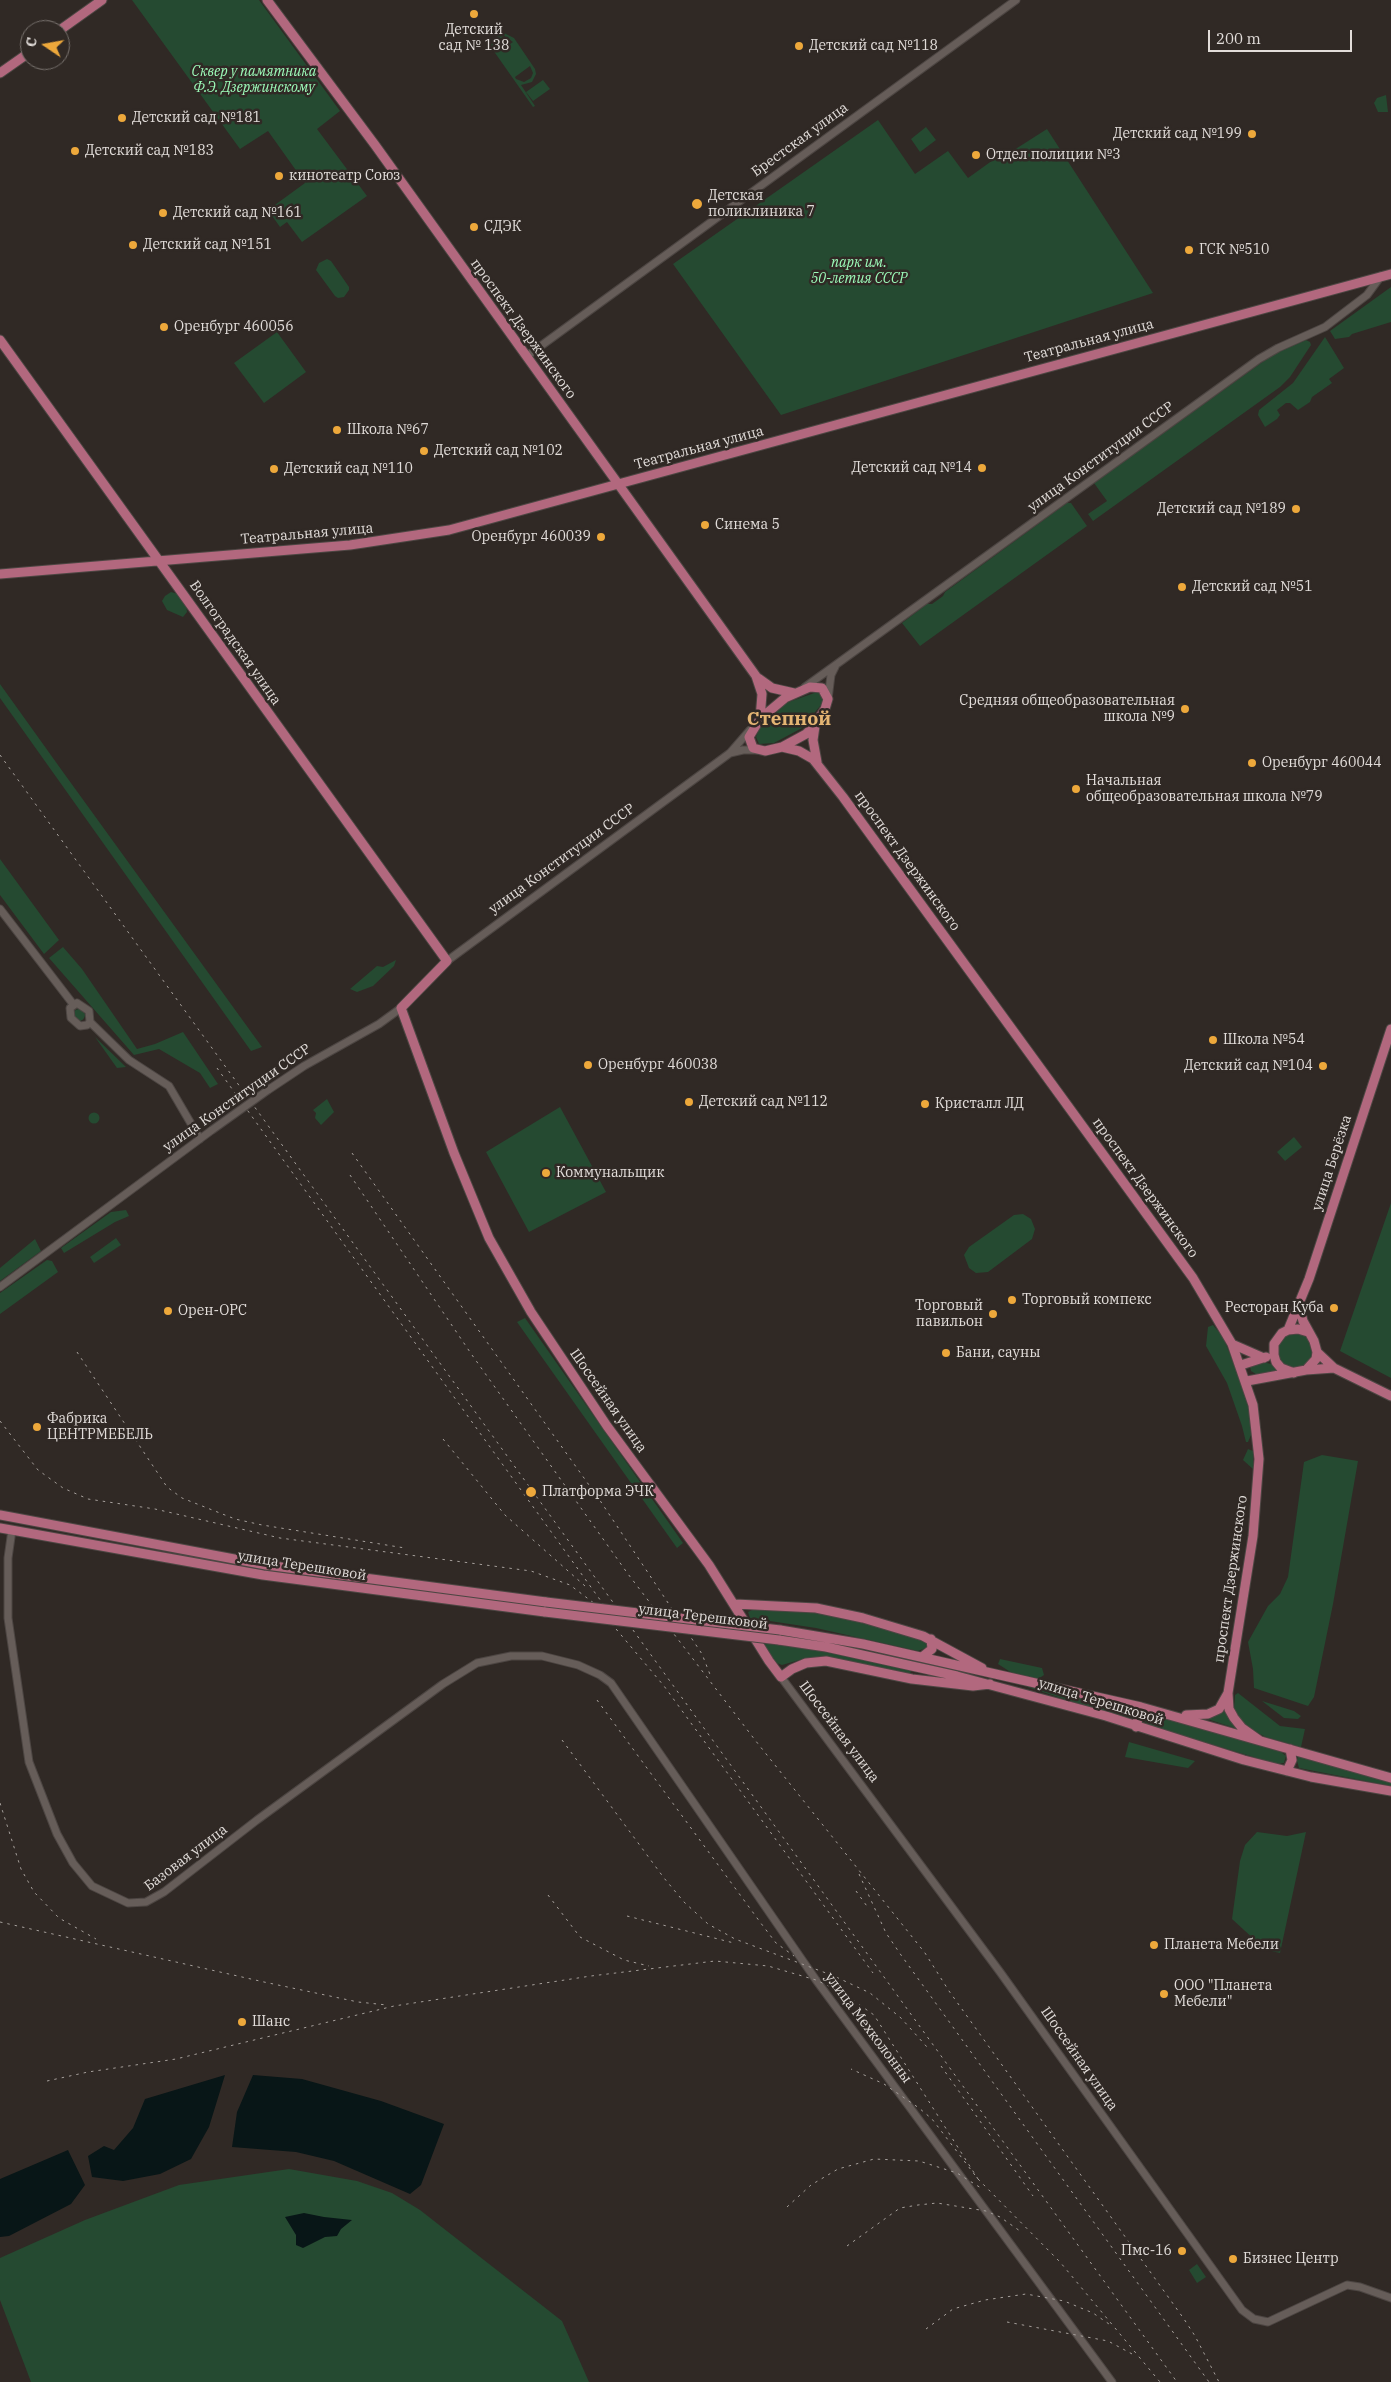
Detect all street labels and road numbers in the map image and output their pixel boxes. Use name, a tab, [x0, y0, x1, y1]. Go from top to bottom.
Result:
street label: Брестская улица	[748, 99, 852, 181]
street label: проспект Дзержинского	[467, 256, 579, 402]
street label: Театральная улица	[1022, 316, 1156, 366]
street label: улица Конституции СССР	[1025, 398, 1177, 516]
street label: Театральная улица	[632, 423, 766, 473]
street label: Театральная улица	[240, 520, 374, 548]
street label: Волгоградская улица	[186, 578, 284, 708]
street label: проспект Дзержинского	[851, 788, 963, 934]
street label: улица Конституции СССР	[486, 800, 638, 918]
street label: улица Конституции СССР	[160, 1041, 314, 1155]
street label: улица Берёзка	[1309, 1113, 1355, 1213]
street label: проспект Дзержинского	[1089, 1115, 1201, 1261]
street label: Шоссейная улица	[566, 1346, 650, 1456]
street label: проспект Дзержинского	[1211, 1494, 1251, 1664]
street label: улица Терешковой	[236, 1548, 368, 1584]
street label: улица Терешковой	[637, 1601, 769, 1633]
street label: улица Терешковой	[1036, 1675, 1166, 1729]
street label: Шоссейная улица	[795, 1678, 883, 1786]
street label: Базовая улица	[141, 1821, 231, 1895]
street label: улица Мехколонны	[821, 1969, 915, 2087]
street label: Шоссейная улица	[1037, 2004, 1121, 2114]

